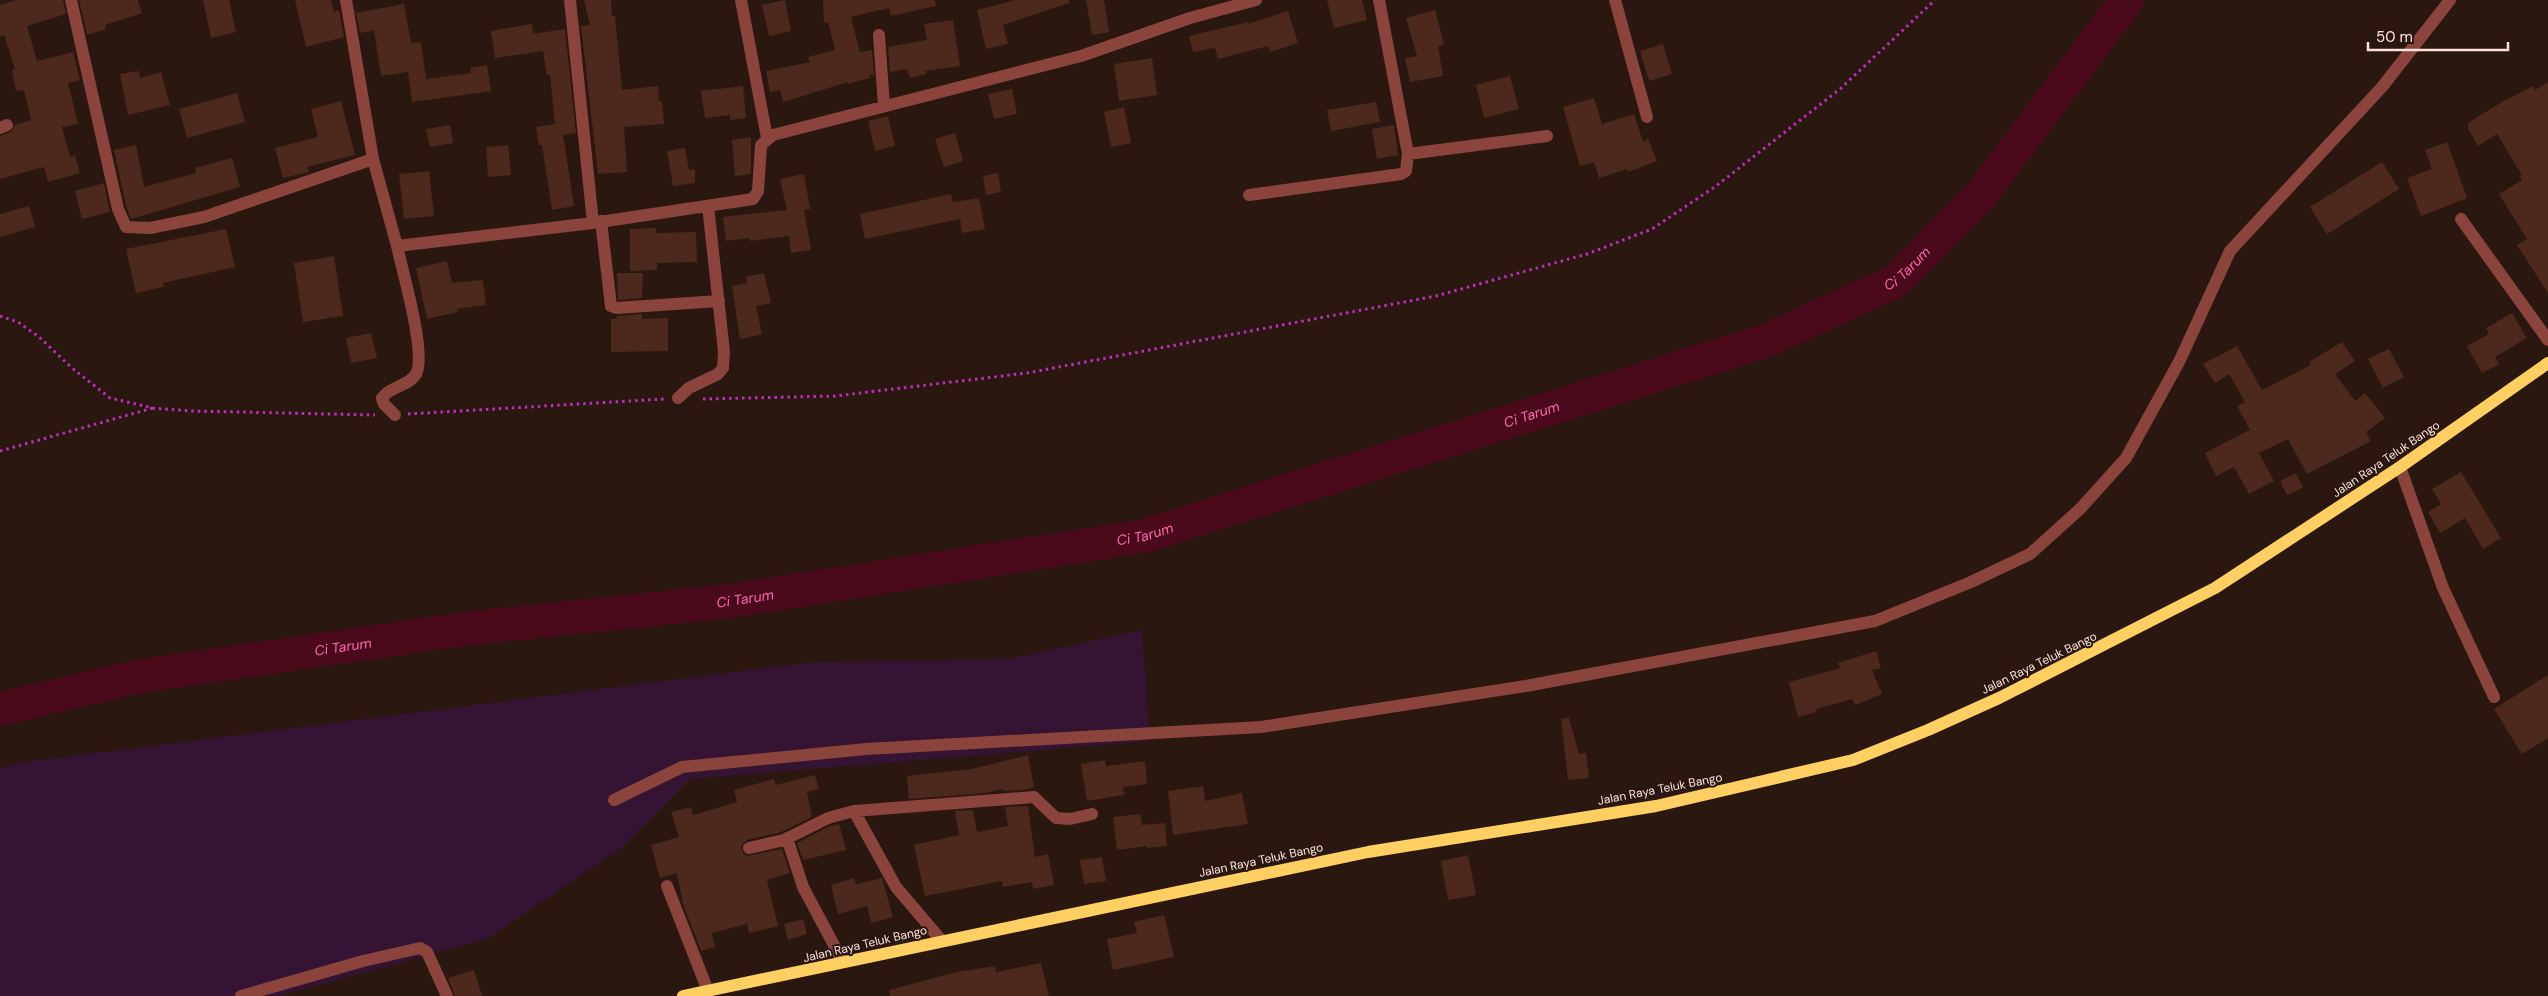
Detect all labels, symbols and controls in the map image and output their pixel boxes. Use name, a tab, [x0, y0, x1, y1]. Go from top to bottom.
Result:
scale bar	[2368, 20, 2508, 52]
text: 50 m	[2376, 27, 2413, 47]
water label: Ci Tarum	[1881, 243, 1934, 294]
water label: Ci Tarum	[1501, 397, 1562, 431]
street label: Jalan Raya Teluk Bango	[2329, 417, 2443, 501]
water label: Ci Tarum	[1115, 518, 1175, 549]
water label: Ci Tarum	[716, 585, 775, 611]
street label: Jalan Raya Teluk Bango	[1979, 628, 2099, 698]
water label: Ci Tarum	[313, 634, 373, 660]
street label: Jalan Raya Teluk Bango	[1596, 769, 1724, 809]
street label: Jalan Raya Teluk Bango	[1197, 839, 1325, 881]
street label: Jalan Raya Teluk Bango	[802, 922, 928, 966]

